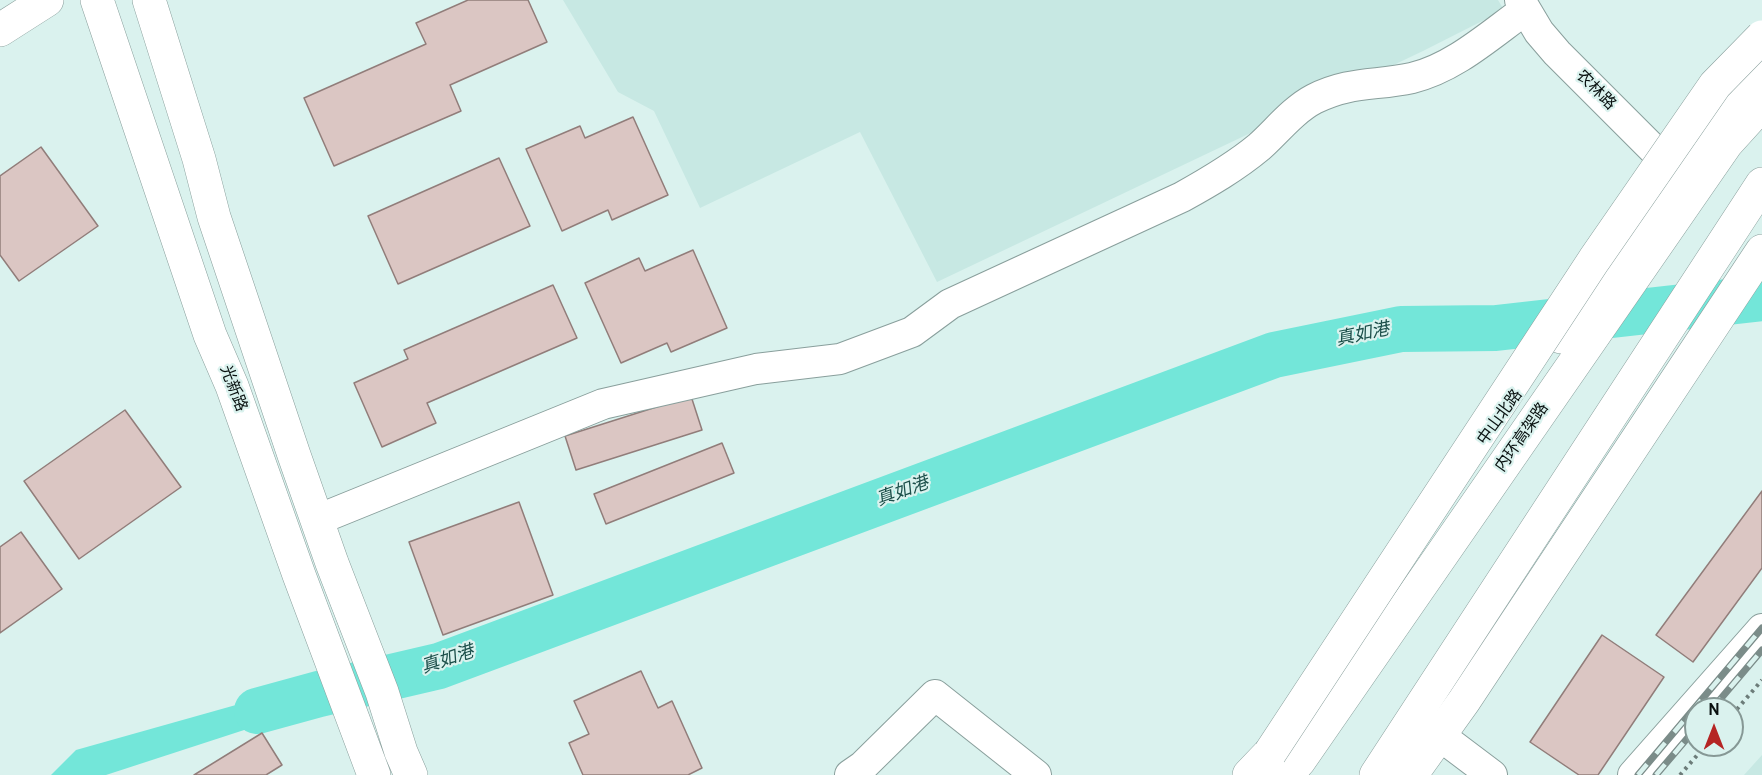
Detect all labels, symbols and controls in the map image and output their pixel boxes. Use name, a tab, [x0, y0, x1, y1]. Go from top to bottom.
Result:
street label: 农林路	[1571, 67, 1619, 115]
water label: 真如港	[1334, 320, 1392, 352]
street label: 光新路	[214, 363, 250, 415]
street label: 中山北路	[1474, 386, 1528, 450]
street label: 内环高架路	[1492, 400, 1554, 476]
water label: 真如港	[874, 474, 932, 512]
water label: 真如港	[419, 642, 477, 680]
north arrow	[1684, 697, 1744, 757]
text: N	[1708, 701, 1720, 721]

